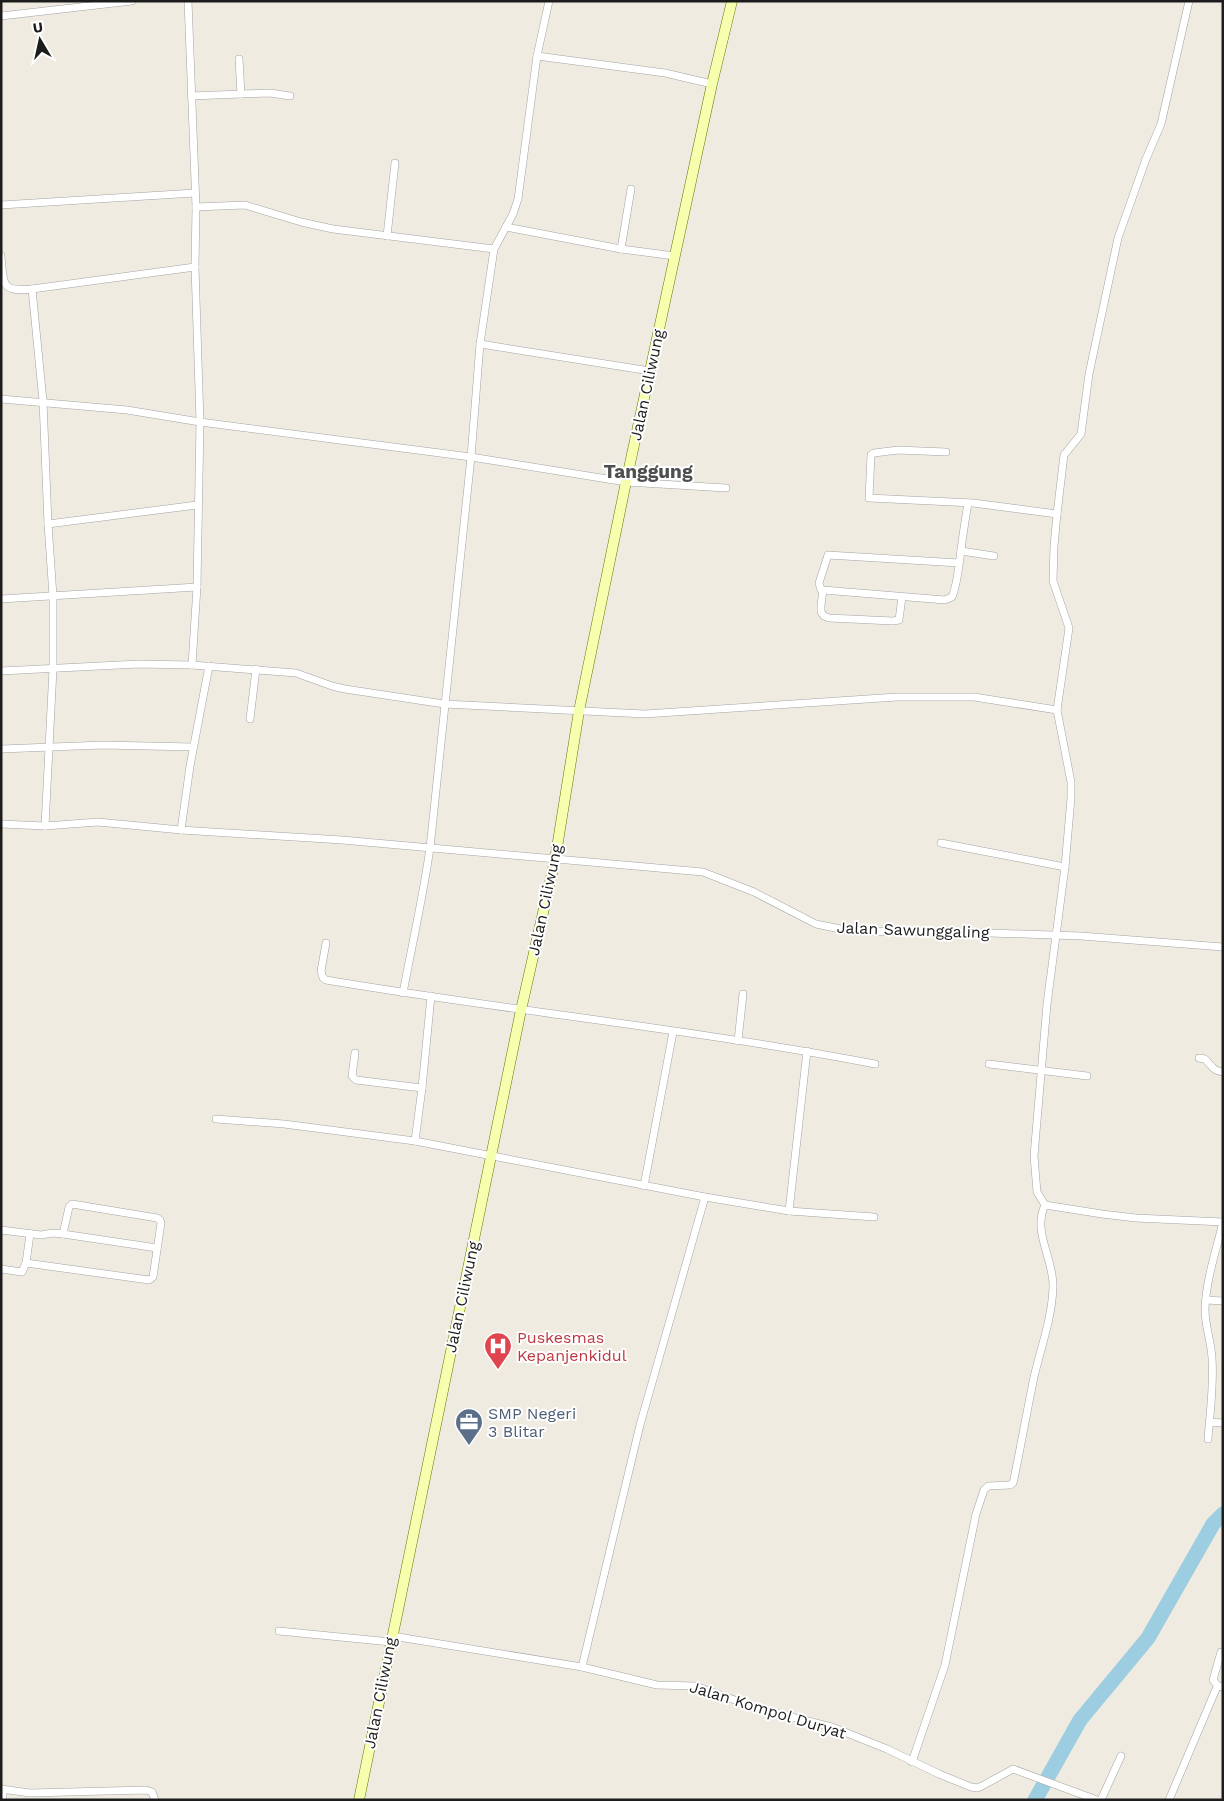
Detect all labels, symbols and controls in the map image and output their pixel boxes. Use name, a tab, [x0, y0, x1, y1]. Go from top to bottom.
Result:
north arrow	[15, 15, 65, 65]
text: U	[32, 18, 44, 36]
street label: Jalan Ciliwung	[626, 327, 668, 442]
district label: Tanggung	[603, 460, 693, 483]
street label: Jalan Ciliwung	[524, 842, 566, 957]
street label: Jalan Sawunggaling	[836, 918, 990, 942]
street label: Jalan Ciliwung	[441, 1239, 483, 1354]
place label: Puskesmas Kepanjenkidul	[517, 1328, 627, 1365]
hospital icon: Puskesmas Kepanjenkidul	[483, 1331, 513, 1370]
place label: SMP Negeri 3 Blitar	[488, 1404, 576, 1441]
office icon: SMP Negeri 3 Blitar	[454, 1407, 484, 1446]
street label: Jalan Ciliwung	[360, 1635, 400, 1750]
street label: Jalan Kompol Duryat	[687, 1677, 849, 1743]

